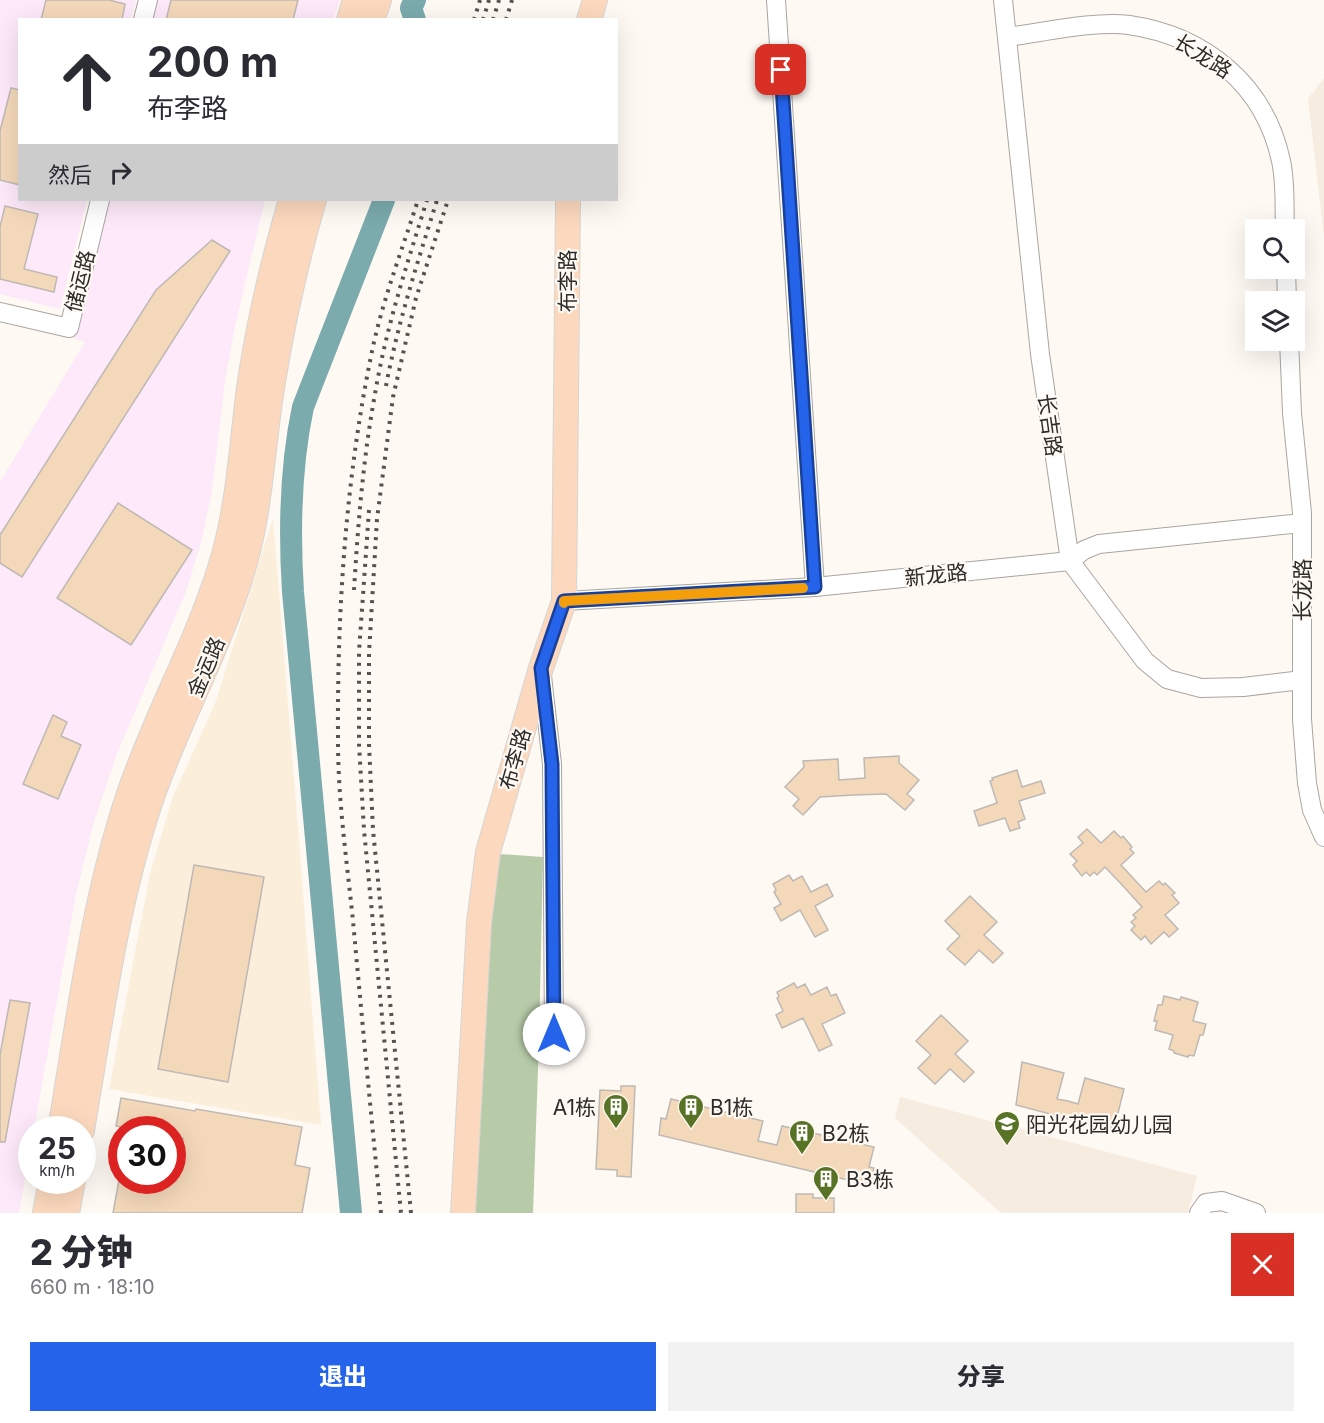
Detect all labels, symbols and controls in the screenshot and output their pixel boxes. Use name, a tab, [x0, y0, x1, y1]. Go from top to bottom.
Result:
street label: 长龙路	[1170, 29, 1236, 83]
text: 200 m	[147, 36, 278, 87]
icon: ahead	[48, 42, 126, 120]
pin	[755, 44, 806, 95]
icon: arrive	[764, 53, 797, 86]
text: 布李路	[147, 92, 228, 125]
icon: right	[104, 156, 137, 189]
text: 然后	[48, 162, 92, 188]
map controls	[1245, 219, 1305, 351]
button: search	[1245, 219, 1305, 279]
street label: 储运路	[60, 247, 100, 315]
street label: 布李路	[555, 250, 580, 313]
button: layers	[1245, 291, 1305, 351]
street label: 长吉路	[1033, 392, 1067, 458]
street label: 新龙路	[903, 559, 969, 591]
street label: 长龙路	[1290, 559, 1315, 622]
street label: 金运路	[182, 633, 230, 701]
street label: 布李路	[494, 725, 536, 793]
position arrow	[522, 1002, 586, 1066]
building icon: A1栋	[601, 1092, 631, 1130]
building icon: B1栋	[676, 1092, 706, 1130]
place label: A1栋	[553, 1095, 596, 1120]
place label: B1栋	[710, 1095, 753, 1120]
school or university icon: 阳光花园幼儿园	[992, 1109, 1022, 1147]
place label: 阳光花园幼儿园	[1026, 1112, 1173, 1137]
speed limit sign: 30	[108, 1116, 186, 1194]
building icon: B2栋	[787, 1118, 817, 1156]
place label: B2栋	[822, 1121, 870, 1146]
text: 25	[38, 1130, 76, 1166]
text: km/h	[39, 1161, 75, 1180]
building icon: B3栋	[811, 1164, 841, 1202]
place label: B3栋	[846, 1167, 894, 1192]
text: 2 分钟	[30, 1230, 133, 1274]
button: close	[1231, 1233, 1294, 1296]
text: 660 m · 18:10	[30, 1275, 155, 1299]
button: 退出	[30, 1342, 656, 1411]
button: 分享	[668, 1342, 1294, 1411]

